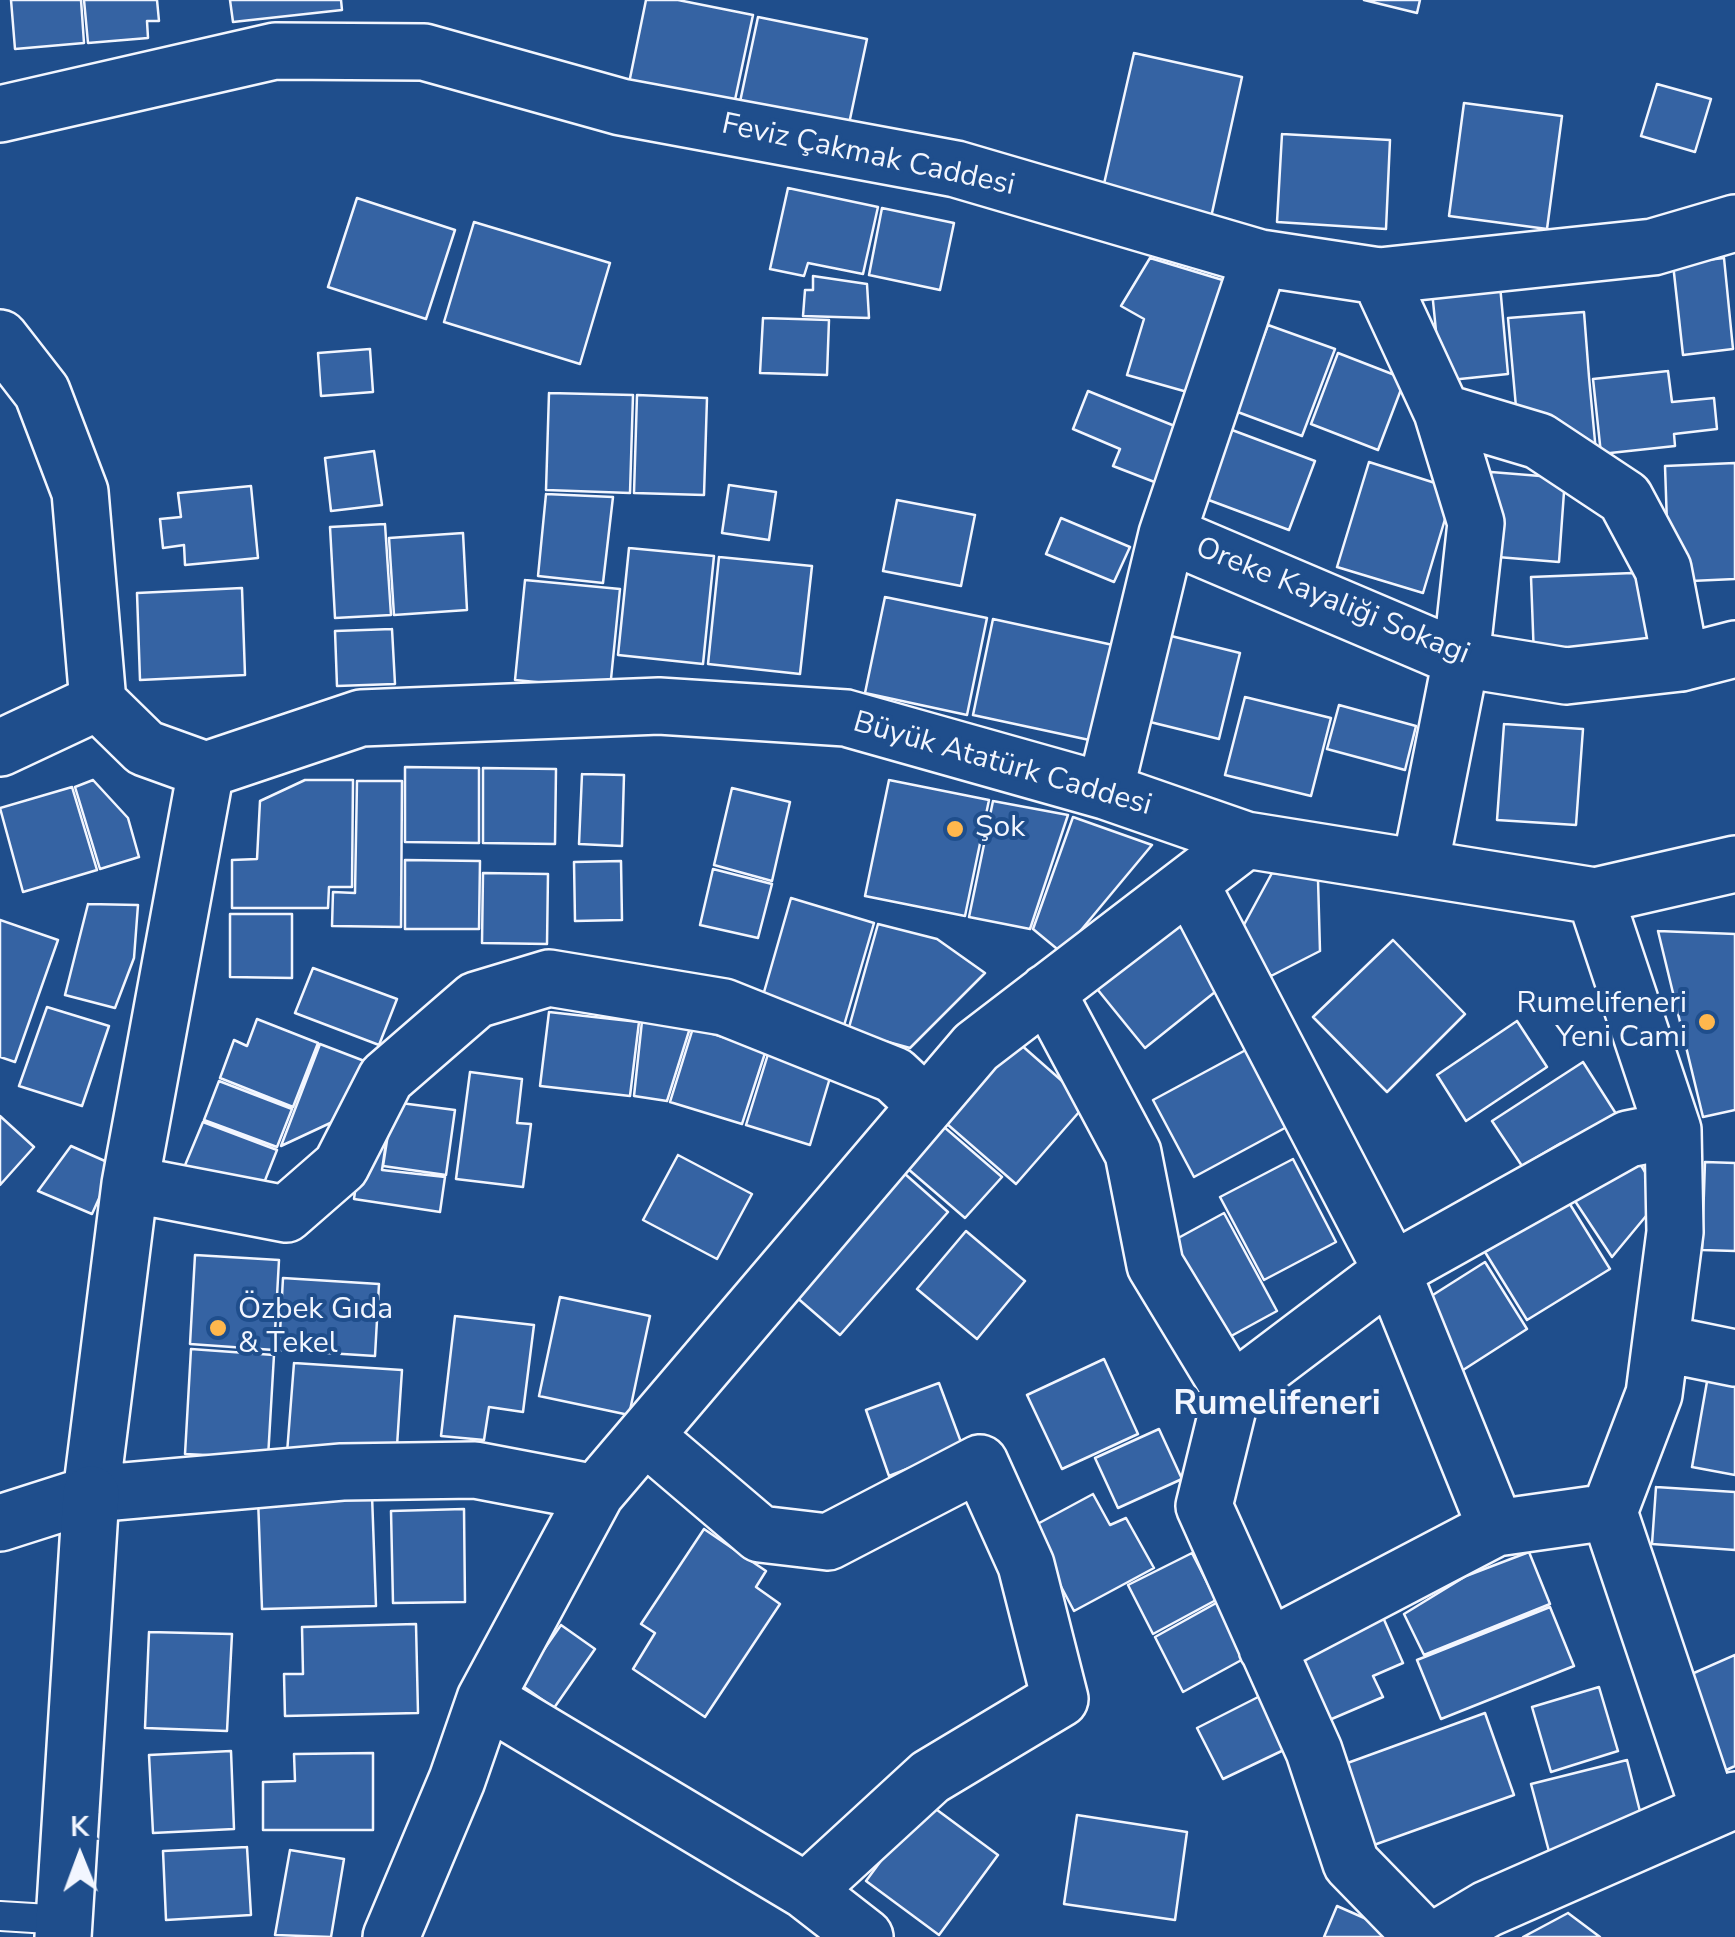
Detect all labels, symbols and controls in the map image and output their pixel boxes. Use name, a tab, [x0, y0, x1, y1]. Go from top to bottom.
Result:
street label: Feviz Çakmak Caddesi	[718, 107, 1018, 205]
street label: Oreke Kayaliği Sokagi	[1190, 531, 1474, 673]
street label: Büyük Atatürk Caddesi	[849, 705, 1155, 825]
place label: Şok	[975, 811, 1025, 847]
marker: Şok	[944, 818, 966, 840]
place label: Rumelifeneri Yeni Cami	[1516, 987, 1687, 1058]
marker: Rumelifeneri Yeni Cami	[1696, 1011, 1718, 1033]
place label: Özbek Gıda & Tekel	[238, 1293, 393, 1364]
marker: Özbek Gıda & Tekel	[207, 1317, 229, 1339]
district label: Rumelifeneri	[1173, 1385, 1381, 1427]
north arrow	[30, 1807, 130, 1907]
text: K	[70, 1808, 89, 1846]

